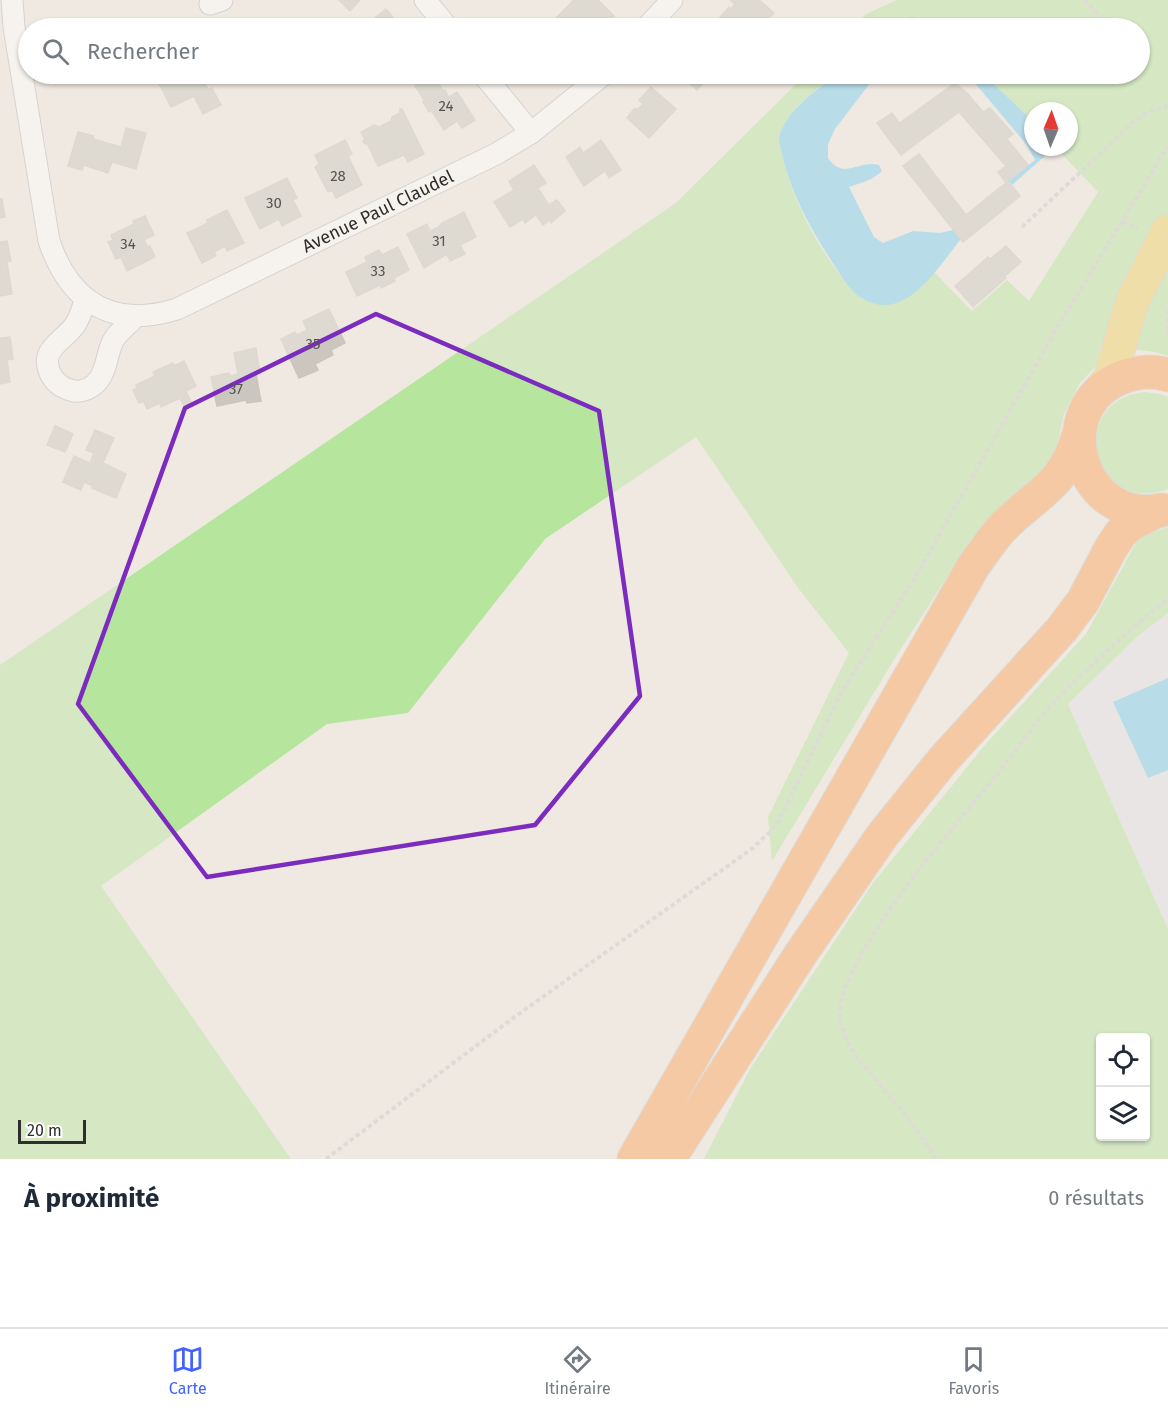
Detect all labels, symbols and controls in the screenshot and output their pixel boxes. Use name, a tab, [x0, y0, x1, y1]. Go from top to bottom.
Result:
search box	[18, 18, 1150, 84]
icon: search	[39, 35, 72, 68]
text: Rechercher	[87, 38, 199, 65]
house number: 24	[438, 97, 454, 115]
north arrow	[1024, 102, 1078, 156]
street label: Avenue Paul Claudel	[299, 165, 457, 258]
house number: 28	[330, 167, 346, 185]
house number: 30	[266, 194, 282, 212]
house number: 31	[432, 232, 446, 250]
house number: 34	[120, 235, 136, 253]
house number: 33	[371, 262, 385, 280]
house number: 35	[305, 335, 321, 353]
house number: 37	[229, 380, 243, 398]
map controls	[1096, 1033, 1150, 1141]
button: locate	[1096, 1033, 1150, 1087]
button: layers	[1096, 1087, 1150, 1141]
scale bar	[18, 1117, 86, 1144]
text: 20 m	[27, 1121, 62, 1140]
text: À proximité	[24, 1183, 159, 1214]
text: 0 résultats	[1048, 1186, 1144, 1210]
tab: Carte	[169, 1343, 207, 1398]
tab: Itinéraire	[544, 1343, 611, 1398]
tab: Favoris	[948, 1343, 999, 1398]

